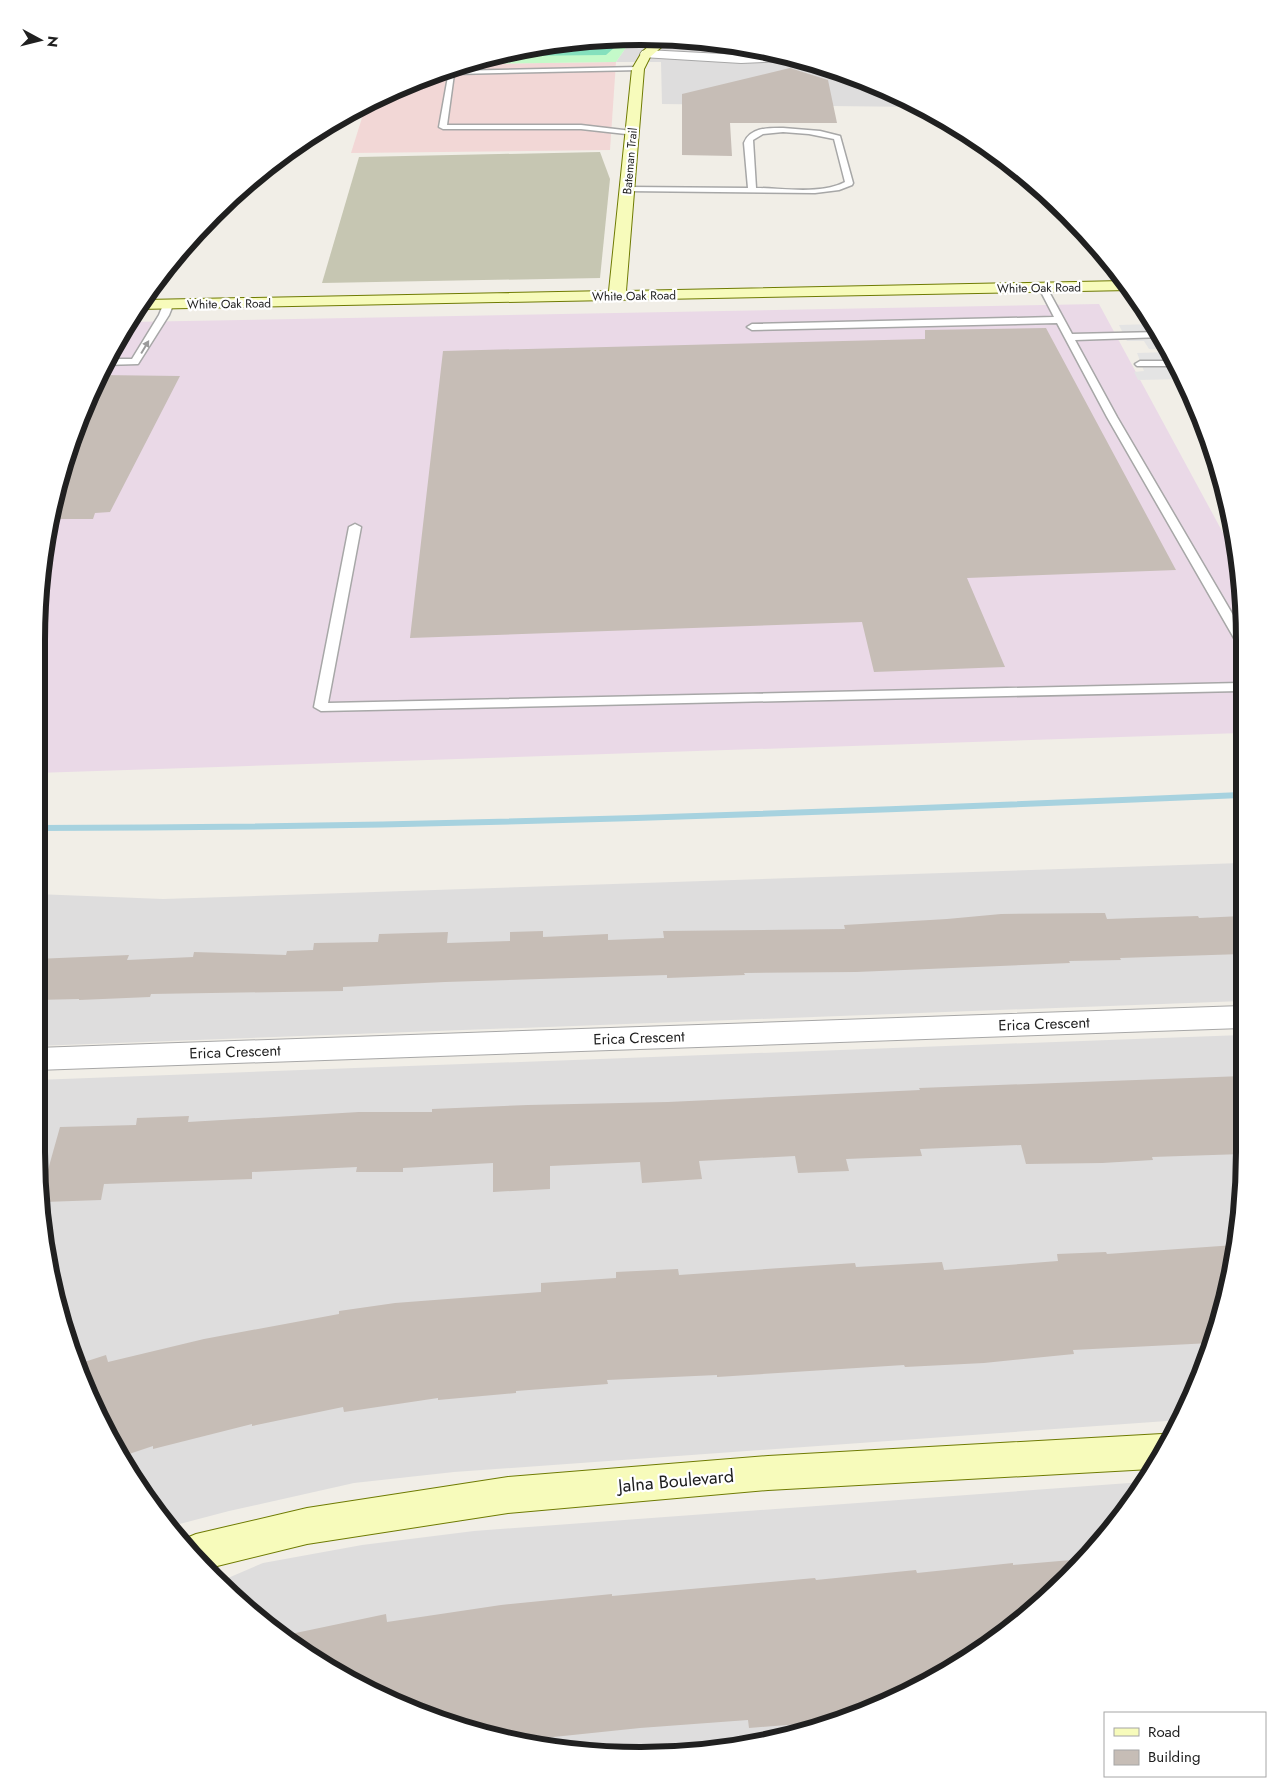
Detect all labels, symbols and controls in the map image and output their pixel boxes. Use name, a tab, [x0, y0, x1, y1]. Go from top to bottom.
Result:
north arrow	[15, 15, 65, 65]
text: N	[42, 35, 64, 48]
street label: Bateman Trail	[618, 127, 642, 195]
street label: White Oak Road	[997, 278, 1081, 298]
street label: White Oak Road	[592, 286, 676, 306]
street label: White Oak Road	[187, 294, 271, 314]
one-way arrow	[140, 340, 149, 353]
street label: Erica Crescent	[998, 1011, 1091, 1037]
street label: Erica Crescent	[593, 1025, 686, 1051]
street label: Erica Crescent	[189, 1039, 282, 1065]
street label: Jalna Boulevard	[615, 1463, 735, 1499]
legend	[1104, 1712, 1266, 1777]
text: Road	[1148, 1721, 1180, 1743]
text: Building	[1148, 1746, 1200, 1768]

